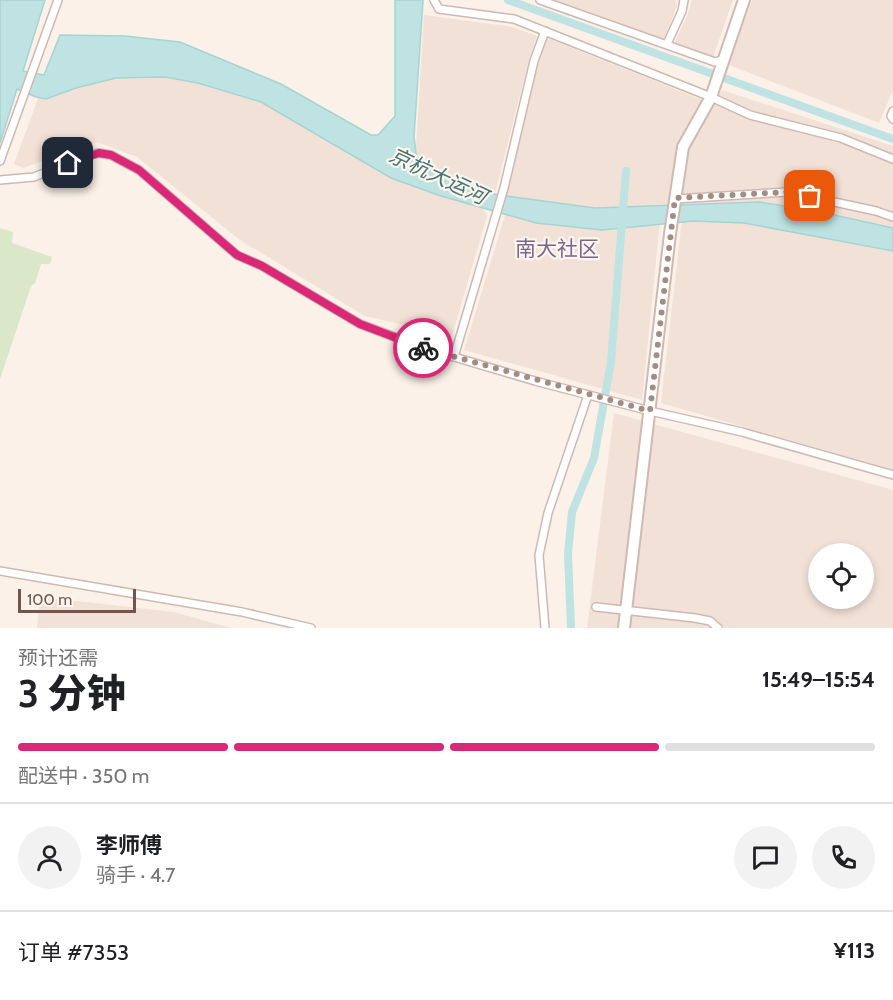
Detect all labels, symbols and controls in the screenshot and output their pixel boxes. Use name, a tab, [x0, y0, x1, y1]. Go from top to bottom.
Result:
pin	[42, 137, 93, 188]
water label: 京杭大运河	[385, 142, 495, 211]
icon: home	[51, 146, 84, 179]
pin	[784, 170, 835, 221]
icon: bag	[793, 179, 826, 212]
district label: 南大社区	[515, 236, 599, 261]
courier	[393, 318, 453, 378]
icon: bike	[407, 332, 440, 365]
map controls	[808, 543, 874, 609]
button: locate	[808, 543, 874, 609]
scale bar	[18, 586, 136, 614]
text: 100 m	[27, 590, 72, 609]
text: 预计还需	[18, 646, 98, 670]
text: 15:49–15:54	[762, 666, 875, 693]
text: 3 分钟	[18, 669, 126, 717]
text: 配送中 · 350 m	[18, 764, 149, 788]
button: person	[18, 826, 81, 889]
button: chat	[734, 826, 797, 889]
button: phone	[812, 826, 875, 889]
text: 李师傅	[96, 832, 162, 859]
text: 骑手 · 4.7	[96, 863, 175, 887]
text: ¥113	[834, 937, 875, 964]
text: 订单 #7353	[18, 939, 129, 966]

